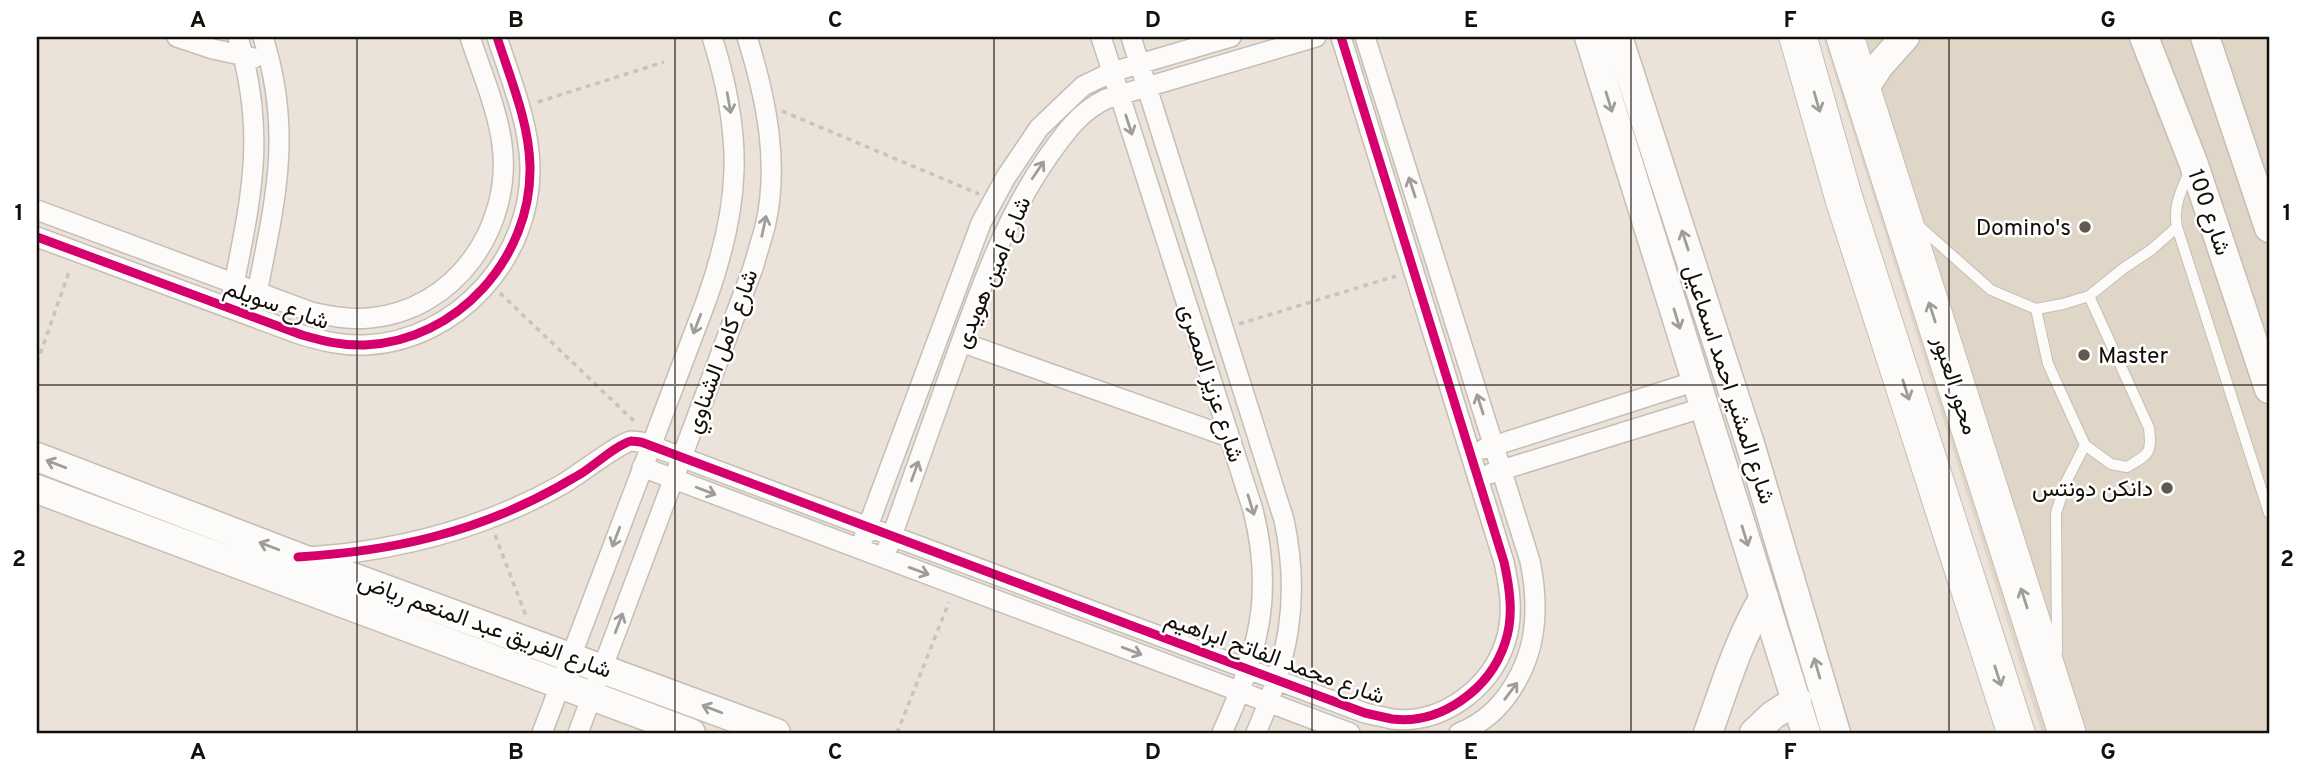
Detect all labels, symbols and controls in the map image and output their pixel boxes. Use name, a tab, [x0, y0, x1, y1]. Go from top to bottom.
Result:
text: A	[190, 7, 206, 36]
text: B	[508, 7, 524, 36]
text: C	[828, 7, 842, 36]
text: D	[1145, 7, 1161, 36]
text: E	[1464, 7, 1478, 36]
text: F	[1783, 7, 1797, 36]
text: G	[2100, 7, 2116, 36]
one-way arrow	[723, 91, 736, 114]
one-way arrow	[1603, 91, 1616, 113]
one-way arrow	[1811, 91, 1824, 113]
one-way arrow	[1124, 114, 1136, 136]
one-way arrow	[1031, 161, 1045, 180]
street label: شارع 100	[2179, 166, 2236, 260]
one-way arrow	[1405, 176, 1418, 198]
street label: شارع امين هويدى	[949, 193, 1039, 353]
text: 1	[14, 200, 24, 229]
text: 1	[2282, 200, 2292, 229]
one-way arrow	[758, 215, 771, 238]
place label: Domino's	[1976, 215, 2071, 244]
marker: Domino's	[2077, 219, 2093, 235]
one-way arrow	[1677, 229, 1690, 251]
street label: شارع المشير احمد اسماعيل	[1675, 261, 1780, 508]
street label: شارع كامل الشناوي	[680, 266, 768, 439]
street label: شارع سويلم	[220, 275, 332, 338]
street label: شارع عزيز المصرى	[1170, 301, 1249, 467]
one-way arrow	[1925, 301, 1938, 323]
one-way arrow	[1671, 308, 1684, 330]
one-way arrow	[690, 313, 703, 335]
street label: محور العبور	[1924, 332, 1983, 439]
place label: Master	[2098, 343, 2169, 372]
marker: Master	[2076, 347, 2092, 363]
one-way arrow	[1901, 378, 1913, 400]
one-way arrow	[1473, 393, 1486, 415]
one-way arrow	[46, 457, 68, 470]
one-way arrow	[910, 460, 922, 482]
place label: دانكن دونتس	[2032, 476, 2153, 505]
marker: دانكن دونتس	[2159, 480, 2175, 496]
one-way arrow	[695, 486, 717, 499]
one-way arrow	[1246, 494, 1259, 516]
one-way arrow	[609, 525, 621, 547]
one-way arrow	[1739, 525, 1752, 547]
one-way arrow	[258, 539, 280, 551]
text: 2	[12, 546, 26, 575]
text: 2	[2280, 546, 2294, 575]
one-way arrow	[908, 566, 930, 579]
street label: شارع الفريق عبد المنعم رياض	[353, 568, 615, 687]
one-way arrow	[2017, 588, 2029, 610]
street label: شارع محمد الفاتح ابراهيم	[1160, 606, 1388, 713]
one-way arrow	[614, 613, 626, 635]
one-way arrow	[1121, 646, 1143, 659]
one-way arrow	[1810, 657, 1823, 679]
one-way arrow	[1993, 665, 2005, 687]
one-way arrow	[1504, 682, 1518, 701]
one-way arrow	[702, 702, 724, 715]
text: A	[190, 739, 206, 768]
text: B	[508, 739, 524, 768]
text: C	[828, 739, 842, 768]
text: D	[1145, 739, 1161, 768]
text: E	[1464, 739, 1478, 768]
text: F	[1783, 739, 1797, 768]
text: G	[2100, 739, 2116, 768]

